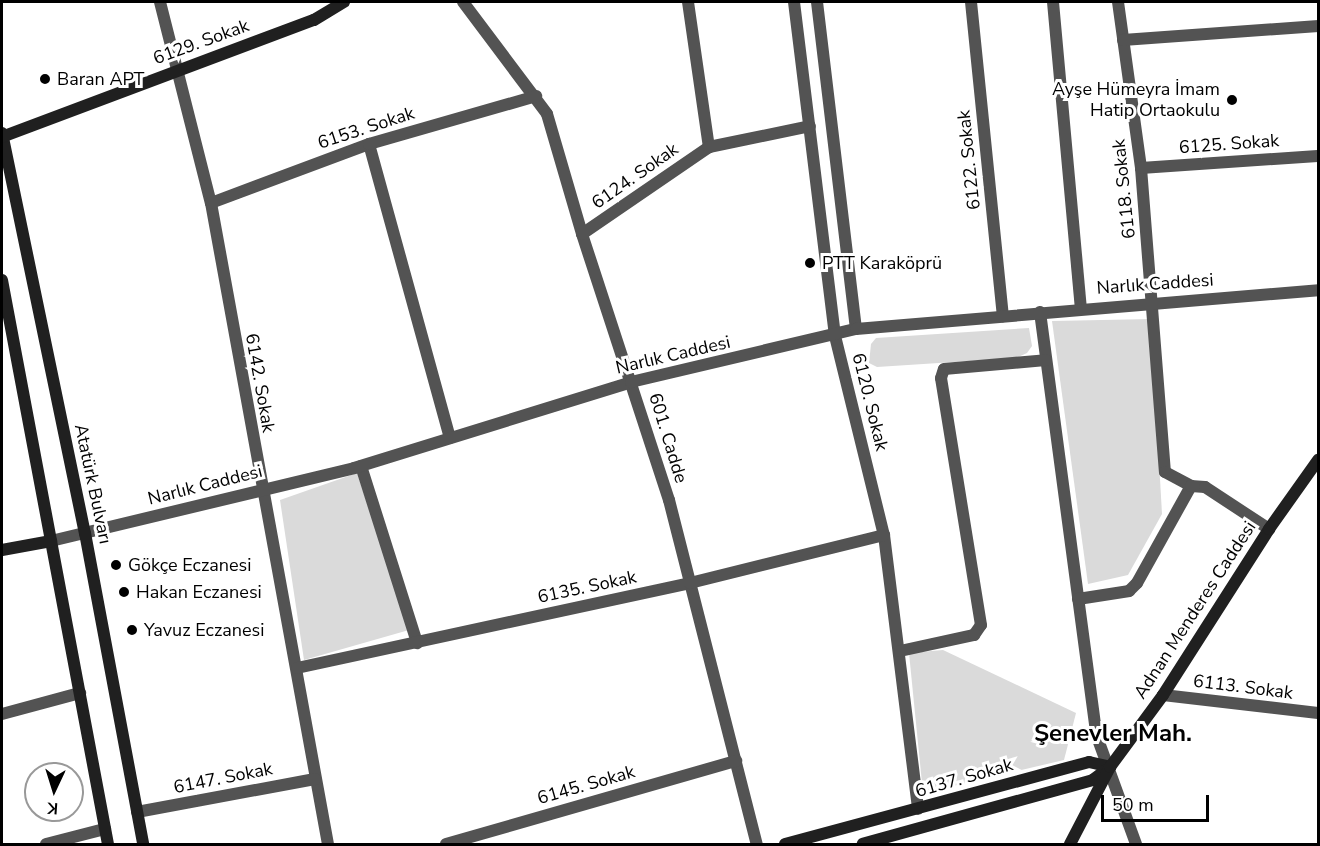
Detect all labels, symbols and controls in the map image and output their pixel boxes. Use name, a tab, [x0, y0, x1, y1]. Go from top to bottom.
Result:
street label: 6129. Sokak	[150, 15, 252, 69]
place label: Baran APT	[57, 68, 144, 90]
marker: Baran APT	[38, 72, 52, 86]
place label: Ayşe Hümeyra İmam Hatip Ortaokulu	[1052, 79, 1220, 122]
marker: Ayşe Hümeyra İmam Hatip Ortaokulu	[1225, 93, 1239, 107]
street label: 6153. Sokak	[315, 102, 417, 154]
street label: 6122. Sokak	[953, 109, 985, 211]
street label: 6125. Sokak	[1178, 130, 1280, 158]
street label: 6124. Sokak	[588, 138, 682, 214]
street label: 6118. Sokak	[1108, 138, 1140, 240]
place label: PTT Karaköprü	[822, 252, 942, 274]
marker: PTT Karaköprü	[803, 256, 817, 270]
street label: Narlık Caddesi	[1096, 269, 1214, 299]
street label: Narlık Caddesi	[613, 331, 733, 379]
street label: 6142. Sokak	[241, 332, 279, 434]
street label: 6120. Sokak	[847, 351, 893, 453]
street label: 601. Cadde	[644, 390, 692, 486]
street label: Atatürk Bulvarı	[70, 422, 116, 546]
street label: Narlık Caddesi	[146, 460, 264, 510]
street label: Adnan Menderes Caddesi	[1129, 517, 1261, 703]
place label: Gökçe Eczanesi	[128, 554, 251, 576]
marker: Gökçe Eczanesi	[109, 558, 123, 572]
street label: 6135. Sokak	[536, 566, 638, 608]
place label: Hakan Eczanesi	[136, 581, 262, 603]
marker: Hakan Eczanesi	[117, 585, 131, 599]
place label: Yavuz Eczanesi	[144, 619, 264, 641]
marker: Yavuz Eczanesi	[125, 623, 139, 637]
street label: 6113. Sokak	[1192, 670, 1294, 704]
district label: Şenevler Mah.	[1034, 720, 1192, 748]
street label: 6137. Sokak	[913, 754, 1015, 802]
street label: 6147. Sokak	[172, 758, 274, 798]
street label: 6145. Sokak	[535, 761, 637, 809]
north arrow	[24, 762, 84, 822]
scale bar	[1104, 783, 1212, 821]
text: 50 m	[1112, 793, 1154, 817]
text: K	[47, 797, 59, 819]

